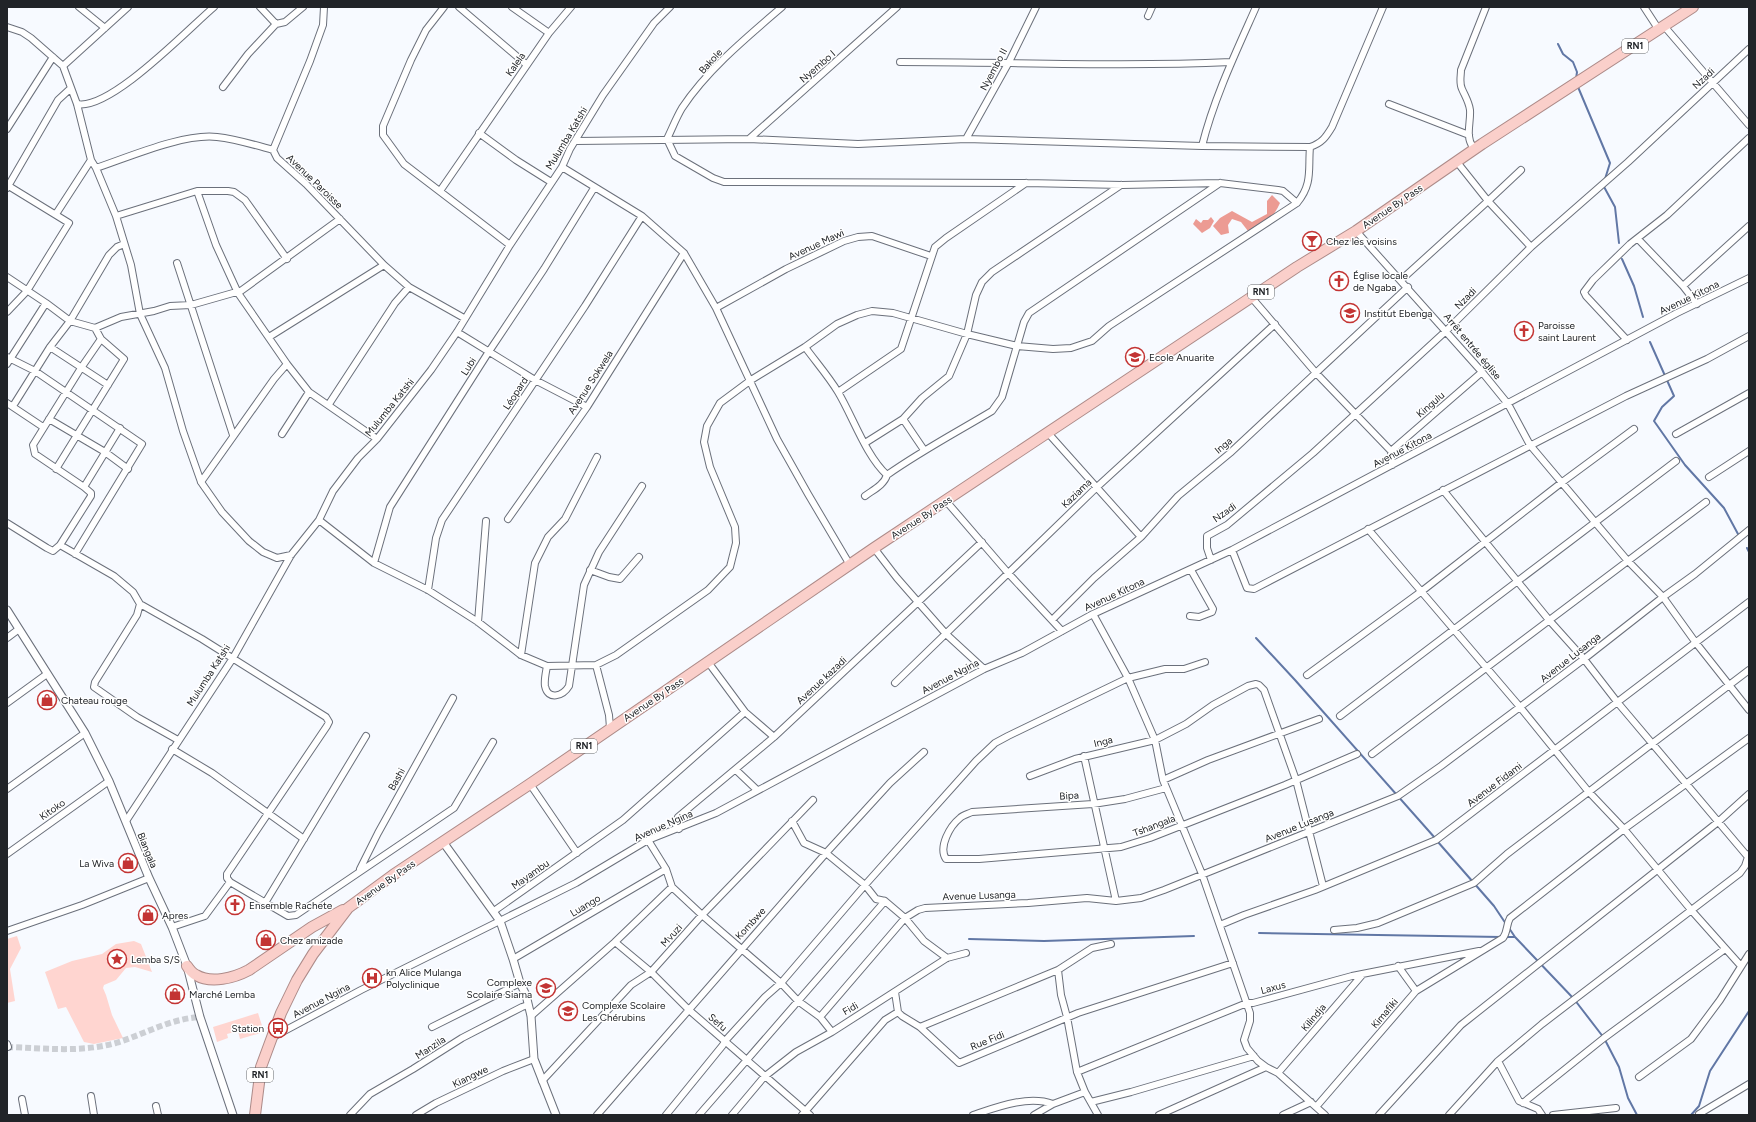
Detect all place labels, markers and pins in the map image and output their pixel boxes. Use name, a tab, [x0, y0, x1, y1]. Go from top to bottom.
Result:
bar icon: Chez les voisins	[1301, 230, 1323, 252]
place label: Chez les voisins	[1326, 235, 1397, 248]
place label: Église locale de Ngaba	[1353, 269, 1409, 294]
church icon: Église locale de Ngaba	[1328, 270, 1350, 292]
school or university icon: Institut Ebenga	[1339, 302, 1361, 324]
place label: Institut Ebenga	[1364, 307, 1432, 320]
place label: Paroisse saint Laurent	[1538, 319, 1596, 344]
church icon: Paroisse saint Laurent	[1513, 320, 1535, 342]
school or university icon: Ecole Anuarite	[1124, 346, 1146, 368]
place label: Ecole Anuarite	[1149, 351, 1215, 364]
shop icon: Chateau rouge	[36, 689, 58, 711]
place label: Chateau rouge	[61, 694, 128, 707]
shop icon: La Wiva	[117, 852, 139, 874]
place label: La Wiva	[79, 857, 114, 870]
church icon: Ensemble Rachete	[224, 894, 246, 916]
place label: Ensemble Rachete	[249, 899, 333, 912]
shop icon: Apres	[137, 904, 159, 926]
place label: Apres	[162, 909, 189, 922]
shop icon: Chez amizade	[255, 929, 277, 951]
place label: Chez amizade	[280, 934, 343, 947]
place icon: Lemba S/S	[106, 948, 128, 970]
place label: Lemba S/S	[131, 953, 180, 966]
place label: kn Alice Mulanga Polyclinique	[386, 966, 461, 991]
hospital icon: kn Alice Mulanga Polyclinique	[361, 967, 383, 989]
place label: Complexe Scolaire Siama	[467, 976, 533, 1001]
school or university icon: Complexe Scolaire Siama	[535, 977, 557, 999]
shop icon: Marché Lemba	[164, 983, 186, 1005]
place label: Marché Lemba	[189, 988, 255, 1001]
place label: Complexe Scolaire Les Chérubins	[582, 999, 666, 1024]
school or university icon: Complexe Scolaire Les Chérubins	[557, 1000, 579, 1022]
bus stop icon: Station	[267, 1017, 289, 1039]
place label: Station	[232, 1022, 264, 1035]

